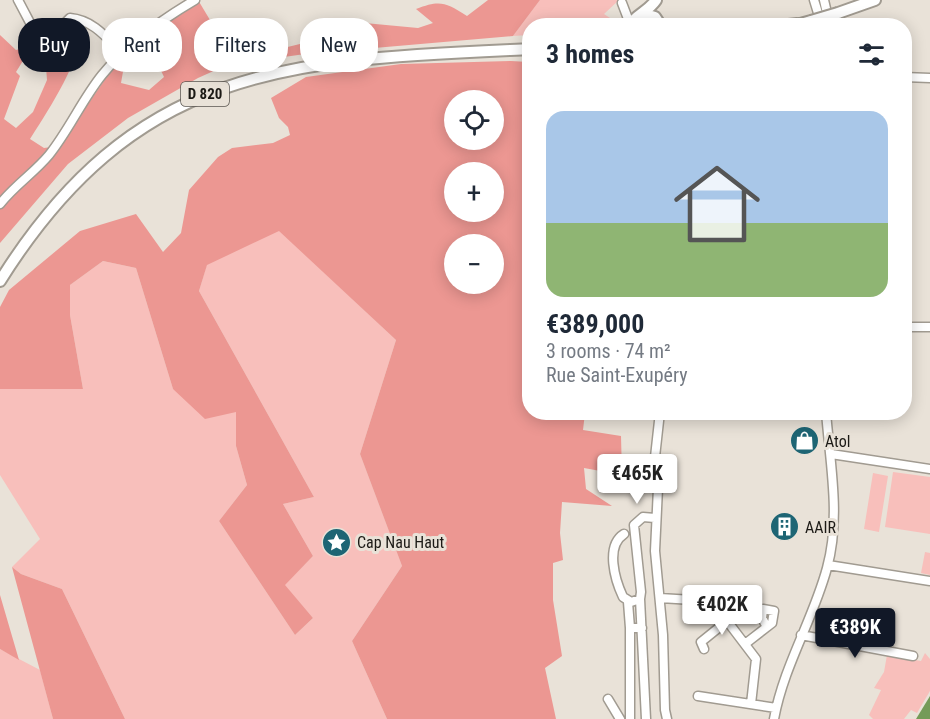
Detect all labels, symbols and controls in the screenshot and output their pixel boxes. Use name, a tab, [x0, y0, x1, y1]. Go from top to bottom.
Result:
chip: Buy	[18, 18, 90, 72]
chip: Rent	[102, 18, 182, 72]
chip: Filters	[194, 18, 288, 72]
chip: New	[300, 18, 378, 72]
icon: filters	[855, 38, 888, 71]
text: 3 homes	[546, 39, 634, 69]
road number: D 820	[181, 82, 229, 106]
map controls	[444, 90, 504, 294]
button: locate	[444, 90, 504, 150]
icon: home	[663, 150, 771, 258]
button: +	[444, 162, 504, 222]
button: −	[444, 234, 504, 294]
text: €389,000	[546, 309, 644, 339]
text: 3 rooms · 74 m²	[546, 339, 671, 363]
text: Rue Saint-Exupéry	[546, 363, 688, 387]
shop icon: Atol	[788, 425, 820, 457]
place label: Atol	[825, 432, 850, 451]
pin: €465K	[595, 454, 679, 505]
text: €465K	[611, 461, 663, 485]
building icon: AAIR	[768, 511, 800, 543]
place label: AAIR	[805, 518, 836, 537]
place icon: Cap Nau Haut	[320, 526, 352, 558]
place label: Cap Nau Haut	[357, 533, 445, 552]
pin: €402K	[680, 585, 764, 636]
text: €402K	[696, 592, 748, 616]
pin: €389K	[813, 608, 897, 659]
text: €389K	[829, 615, 881, 639]

